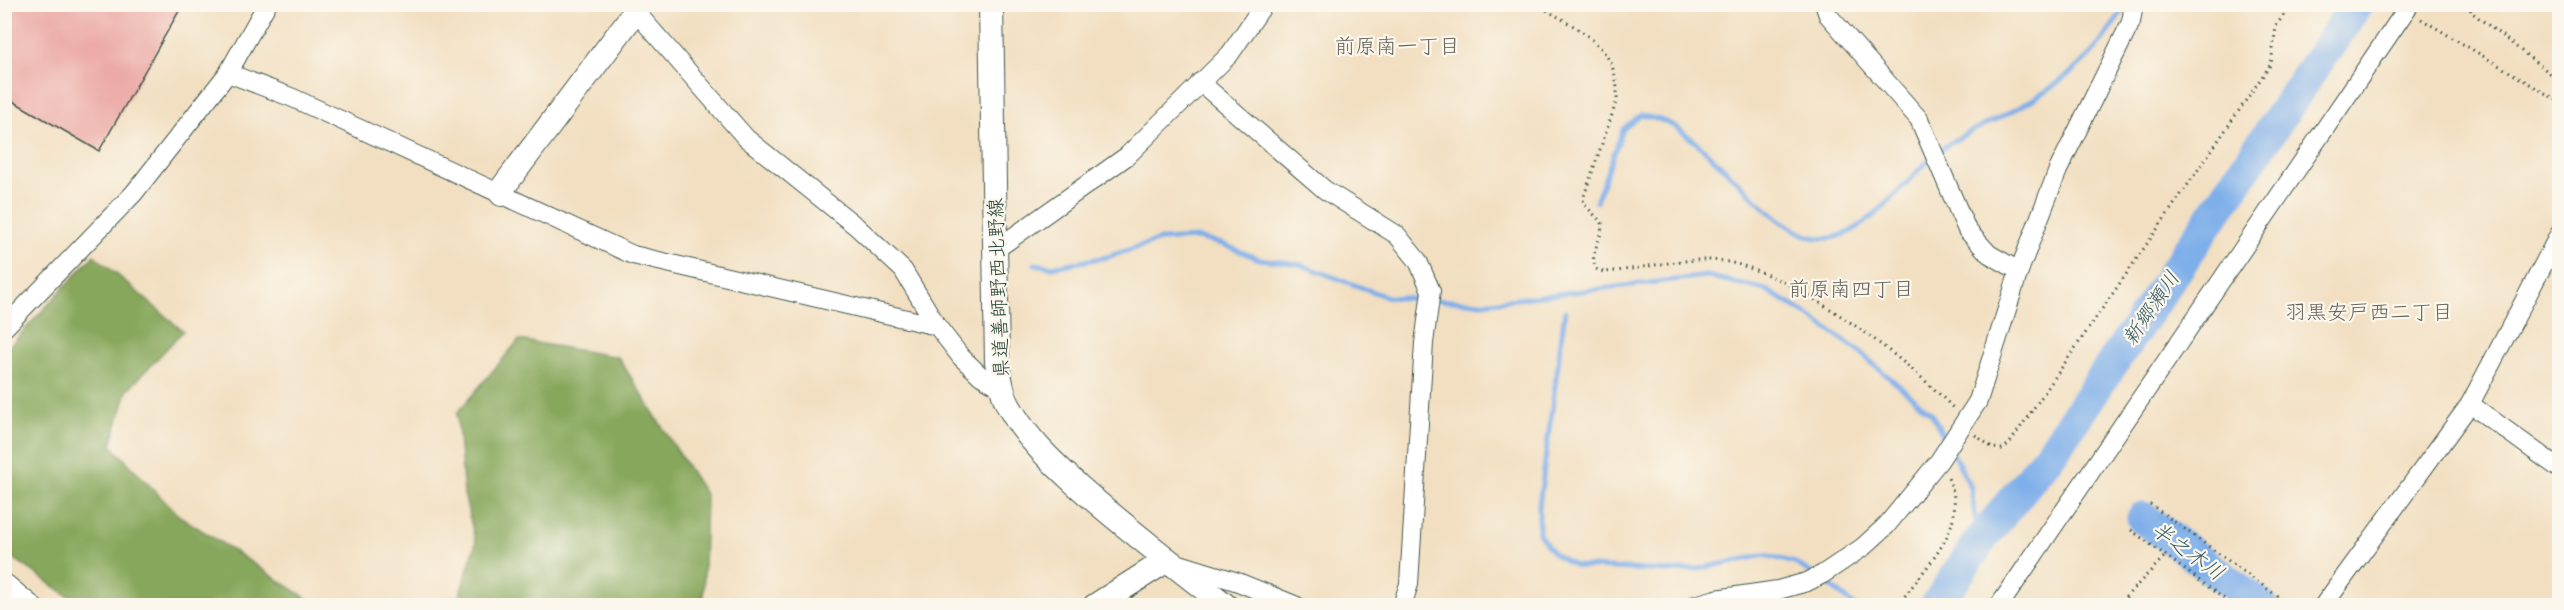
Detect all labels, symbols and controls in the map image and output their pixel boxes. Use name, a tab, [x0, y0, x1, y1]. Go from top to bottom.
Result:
district label: 前原南一丁目	[1334, 34, 1460, 58]
street label: 県道善師野西北野線	[984, 198, 1013, 378]
water label: 新郷瀬川	[2118, 266, 2184, 350]
district label: 前原南四丁目	[1788, 277, 1914, 301]
district label: 羽黒安戸西二丁目	[2285, 300, 2453, 324]
water label: 半之木川	[2147, 517, 2229, 585]

